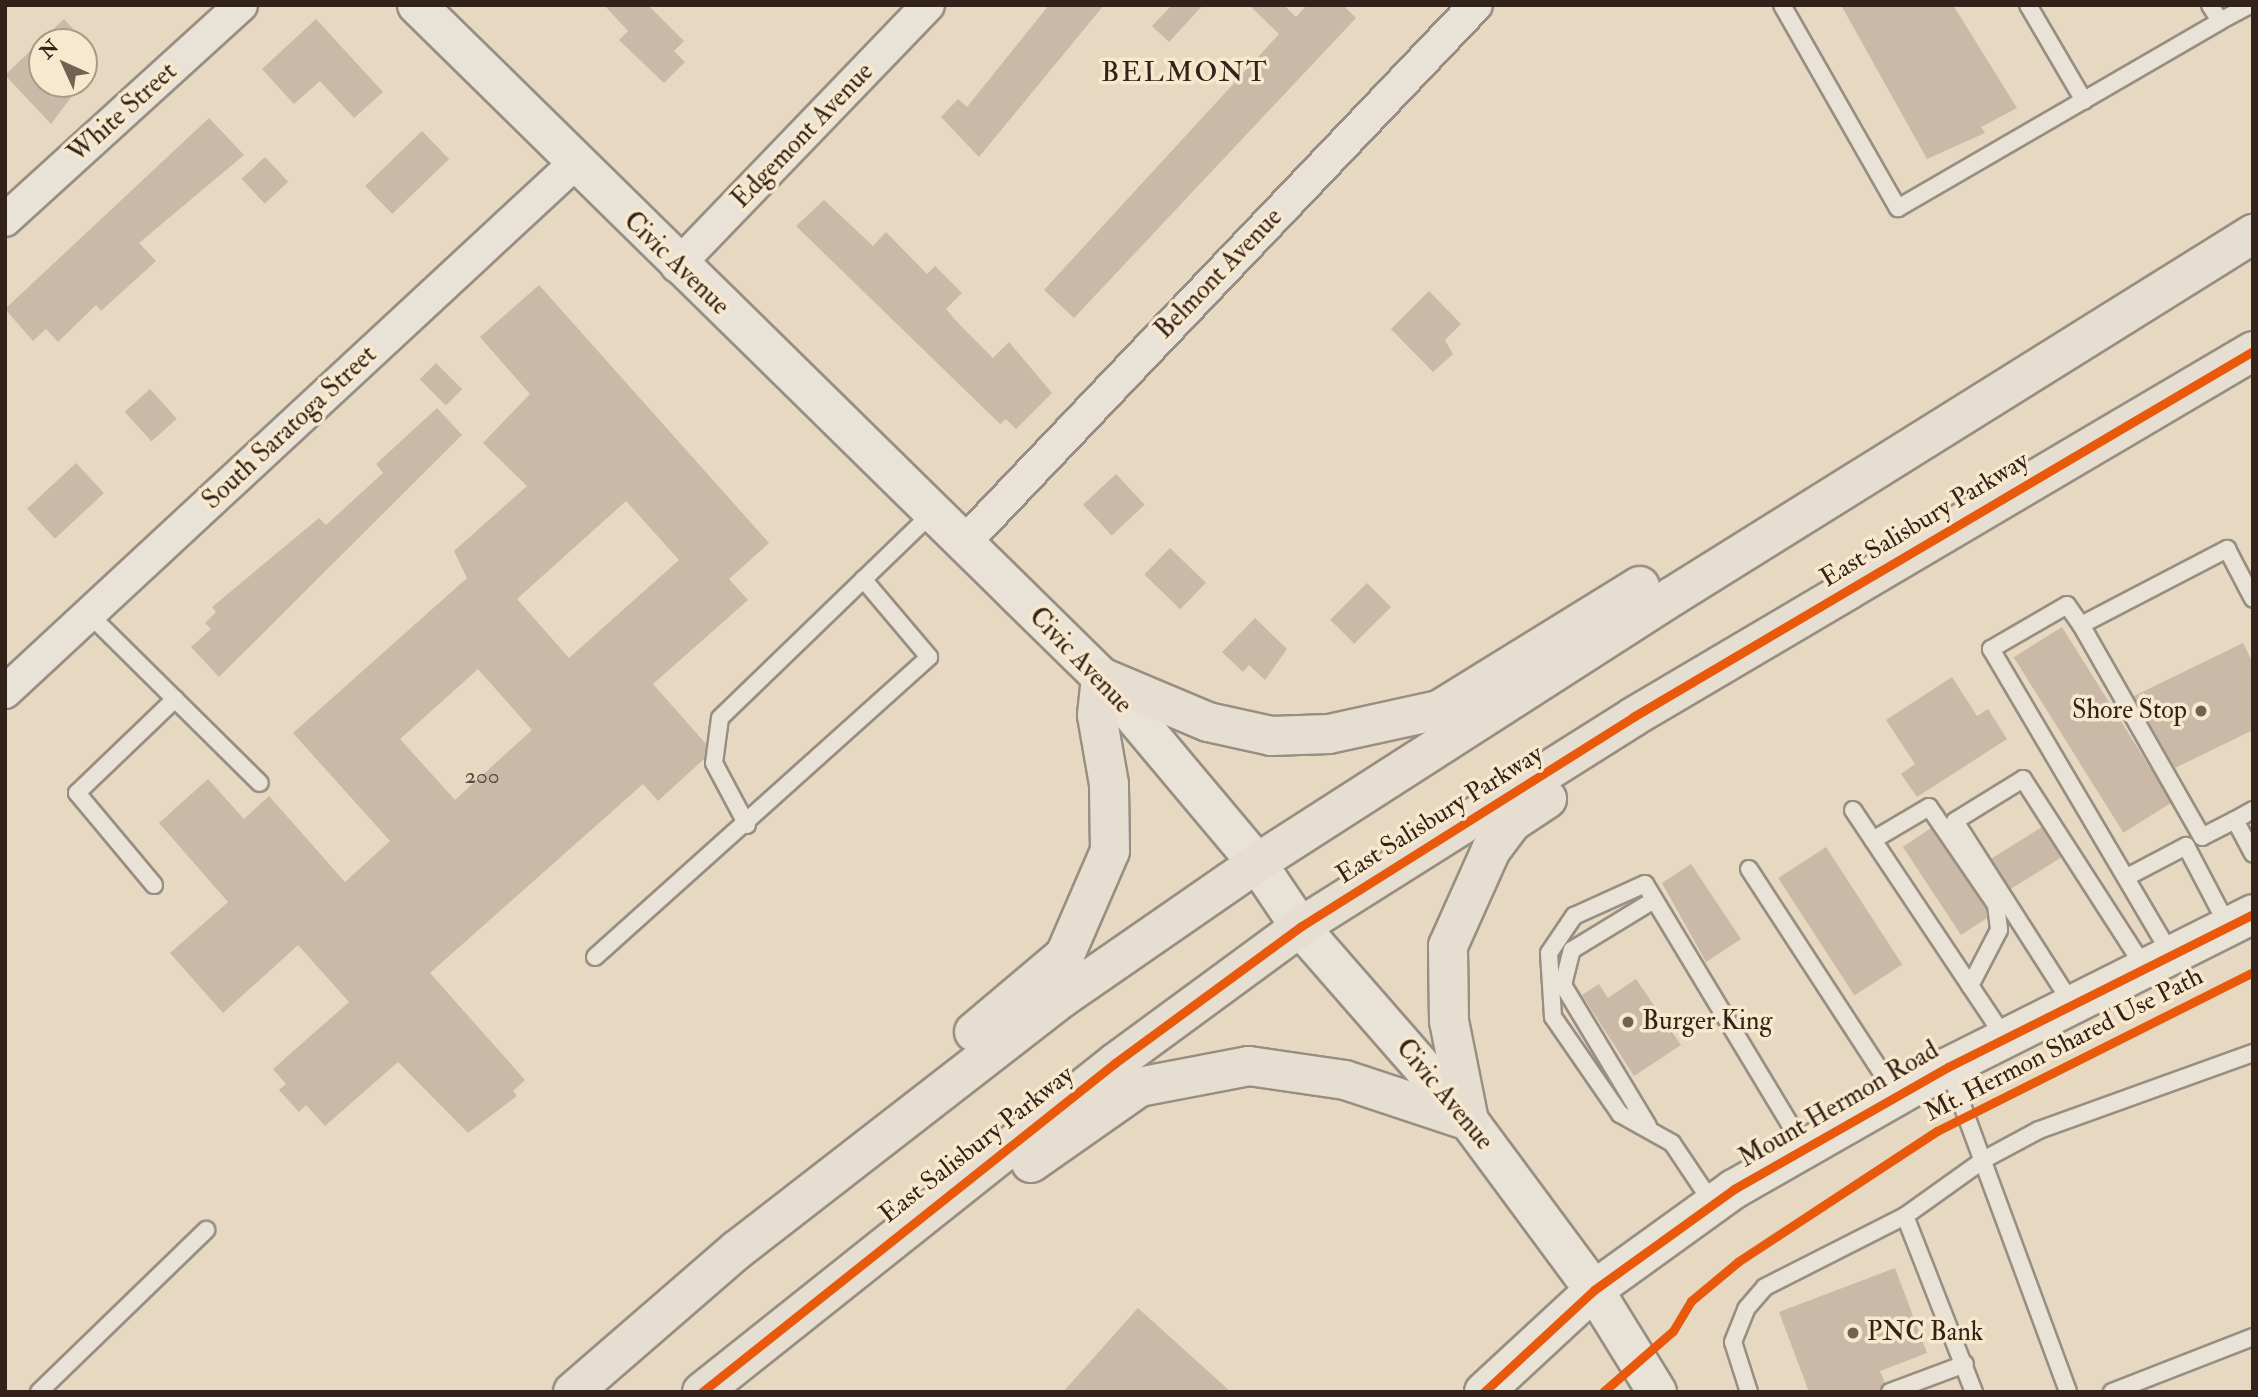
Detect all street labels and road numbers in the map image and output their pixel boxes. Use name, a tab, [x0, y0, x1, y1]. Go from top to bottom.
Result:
street label: White Street	[63, 56, 183, 170]
street label: Edgemont Avenue	[726, 57, 880, 215]
street label: Belmont Avenue	[1149, 202, 1289, 346]
street label: Civic Avenue	[617, 206, 735, 322]
street label: South Saratoga Street	[197, 340, 383, 516]
street label: East Salisbury Parkway	[1815, 445, 2035, 595]
street label: Civic Avenue	[1022, 602, 1138, 720]
street label: East Salisbury Parkway	[1331, 739, 1549, 891]
street label: Mt. Hermon Shared Use Path	[1920, 961, 2208, 1129]
street label: Civic Avenue	[1389, 1033, 1499, 1157]
street label: Mount Hermon Road	[1734, 1035, 1944, 1175]
street label: East Salisbury Parkway	[874, 1060, 1080, 1230]

